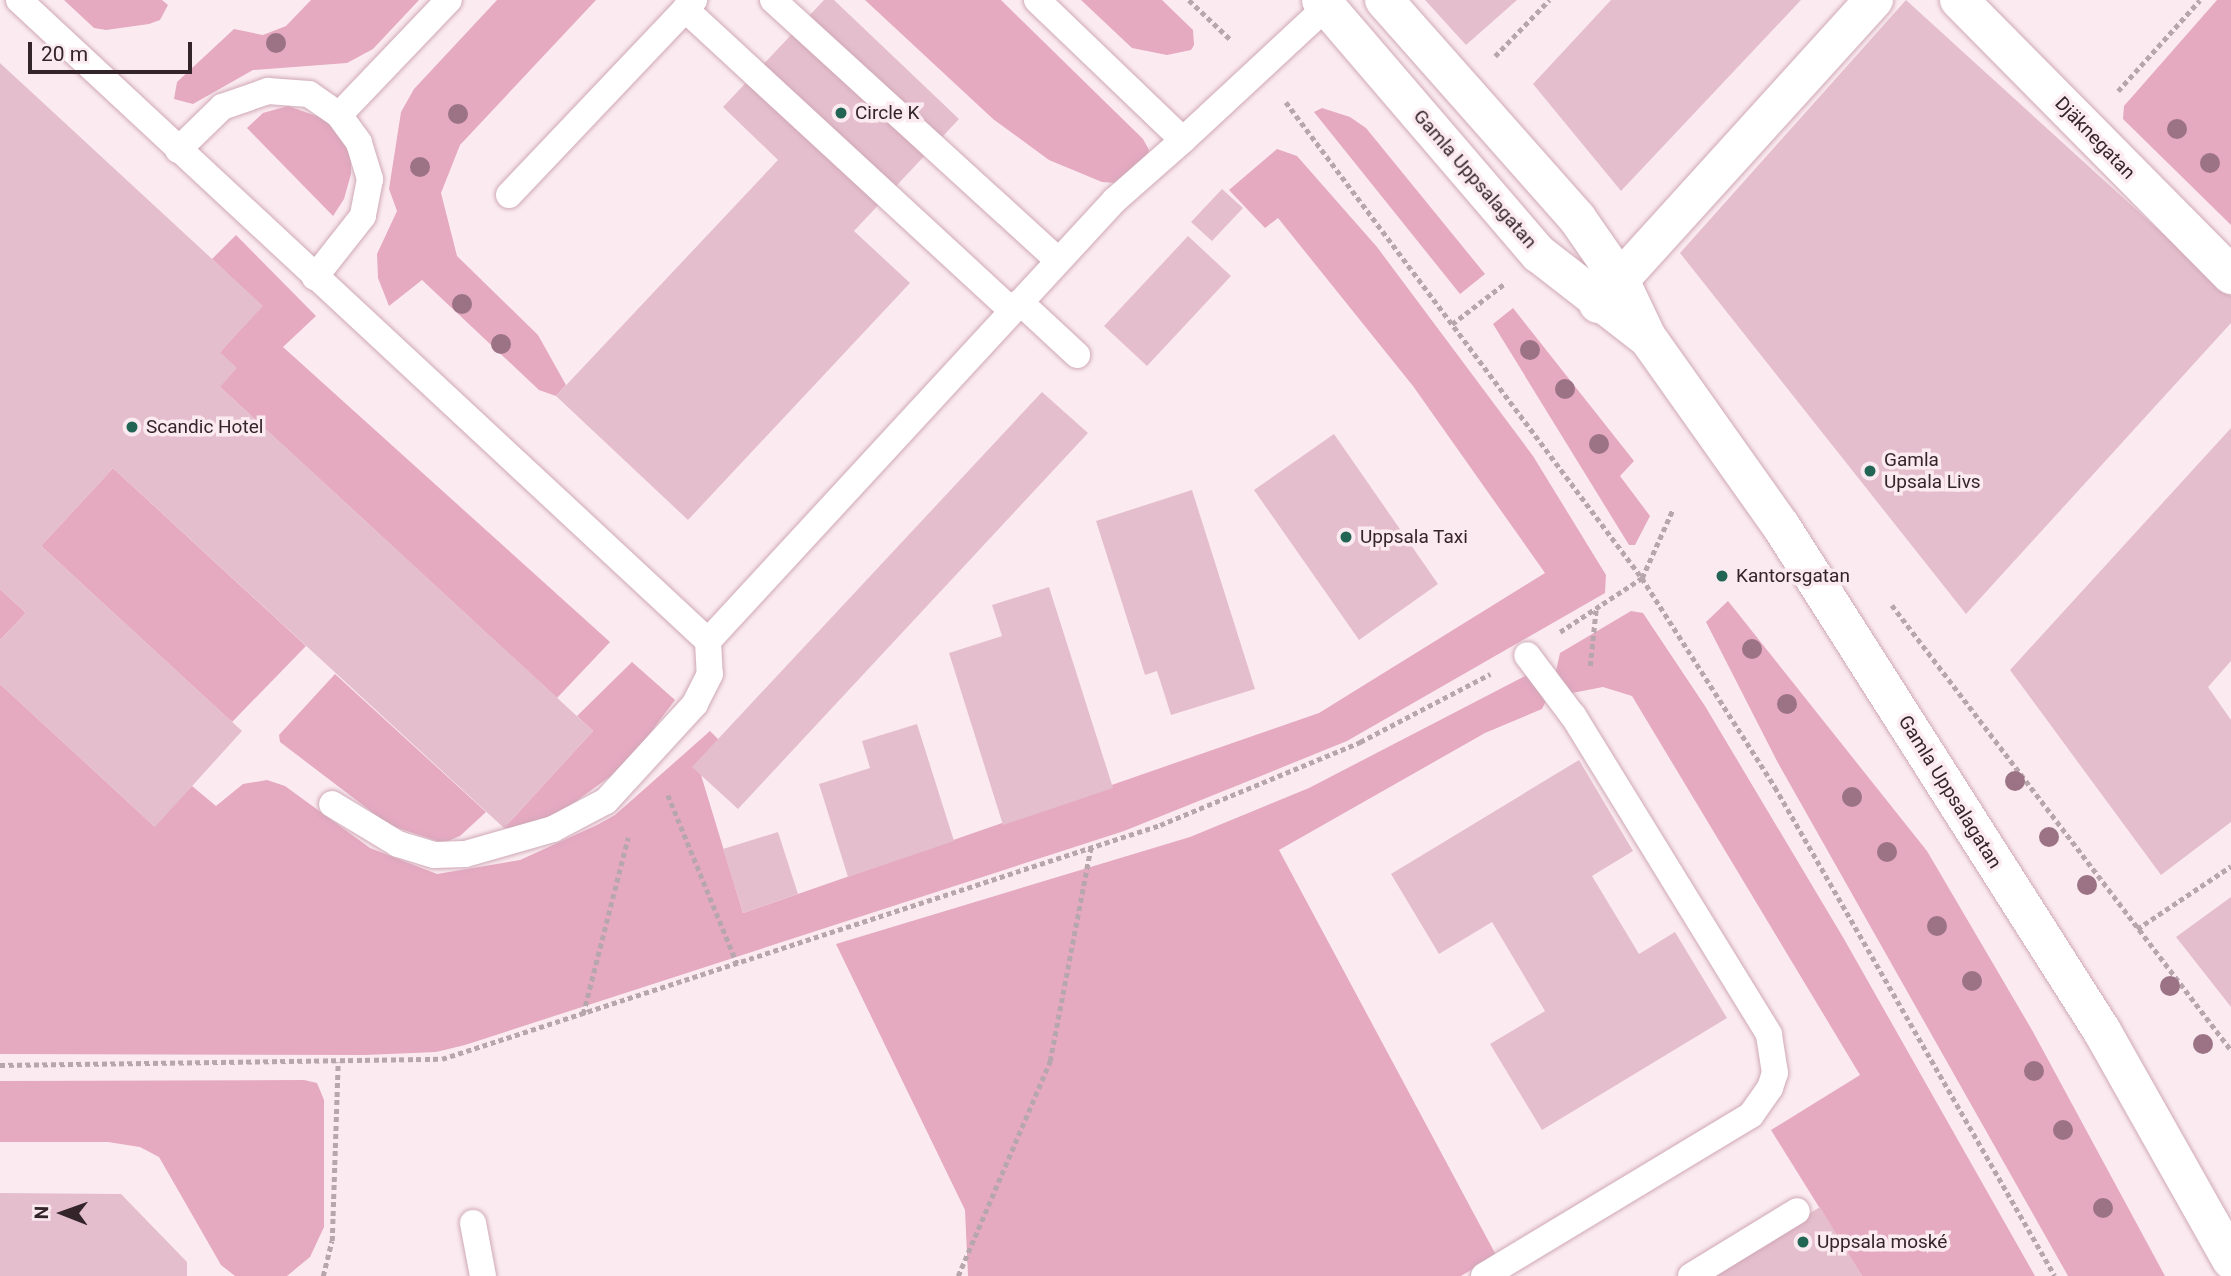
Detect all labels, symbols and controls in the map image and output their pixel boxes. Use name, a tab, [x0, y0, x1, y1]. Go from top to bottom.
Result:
scale bar	[32, 28, 196, 72]
text: 20 m	[41, 42, 88, 66]
street label: Djäknegatan	[2050, 92, 2140, 184]
place label: Circle K	[855, 102, 920, 124]
marker: Circle K	[833, 105, 849, 121]
street label: Gamla Uppsalagatan	[1409, 105, 1541, 253]
place label: Scandic Hotel	[146, 416, 263, 438]
marker: Scandic Hotel	[124, 419, 140, 435]
place label: Gamla Upsala Livs	[1884, 449, 1981, 493]
marker: Gamla Upsala Livs	[1862, 463, 1878, 479]
place label: Uppsala Taxi	[1360, 526, 1468, 548]
marker: Uppsala Taxi	[1338, 529, 1354, 545]
place label: Kantorsgatan	[1736, 565, 1850, 587]
marker: Kantorsgatan	[1714, 568, 1730, 584]
street label: Gamla Uppsalagatan	[1894, 711, 2006, 873]
north arrow	[28, 1178, 98, 1248]
text: N	[30, 1206, 53, 1220]
place label: Uppsala moské	[1817, 1231, 1947, 1253]
marker: Uppsala moské	[1795, 1234, 1811, 1250]

